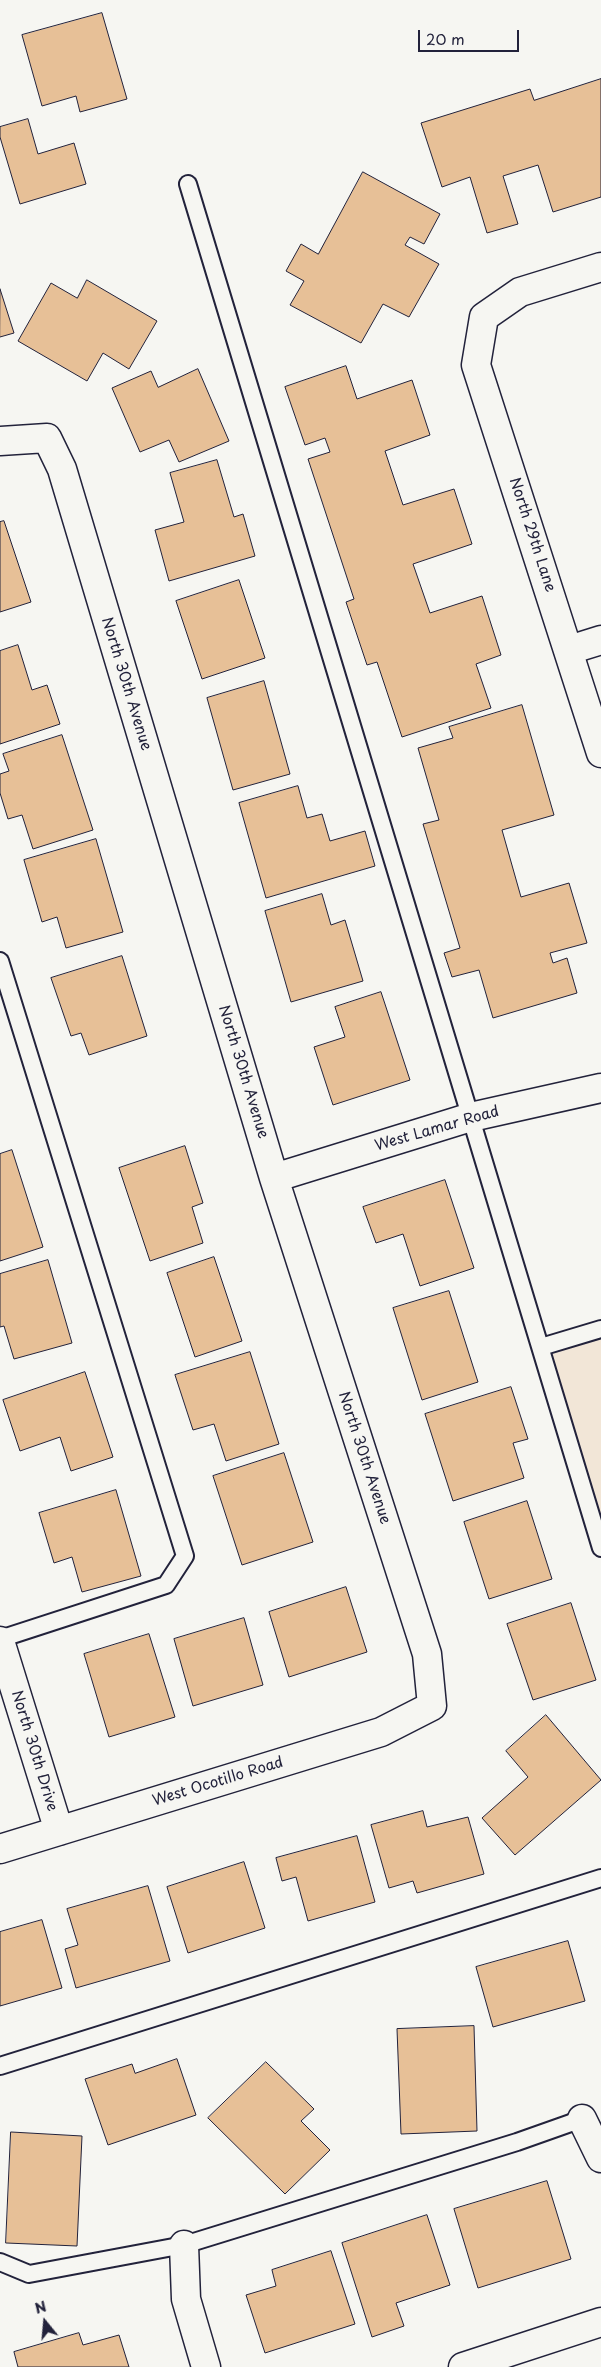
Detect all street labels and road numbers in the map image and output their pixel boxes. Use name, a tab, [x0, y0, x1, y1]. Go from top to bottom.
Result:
street label: North 29th Lane	[505, 475, 559, 595]
street label: North 30th Avenue	[97, 615, 155, 753]
street label: North 30th Avenue	[214, 1003, 272, 1141]
street label: West Lamar Road	[373, 1103, 501, 1155]
street label: North 30th Avenue	[334, 1389, 394, 1527]
street label: North 30th Drive	[7, 1688, 61, 1814]
street label: West Ocotillo Road	[150, 1754, 286, 1810]

